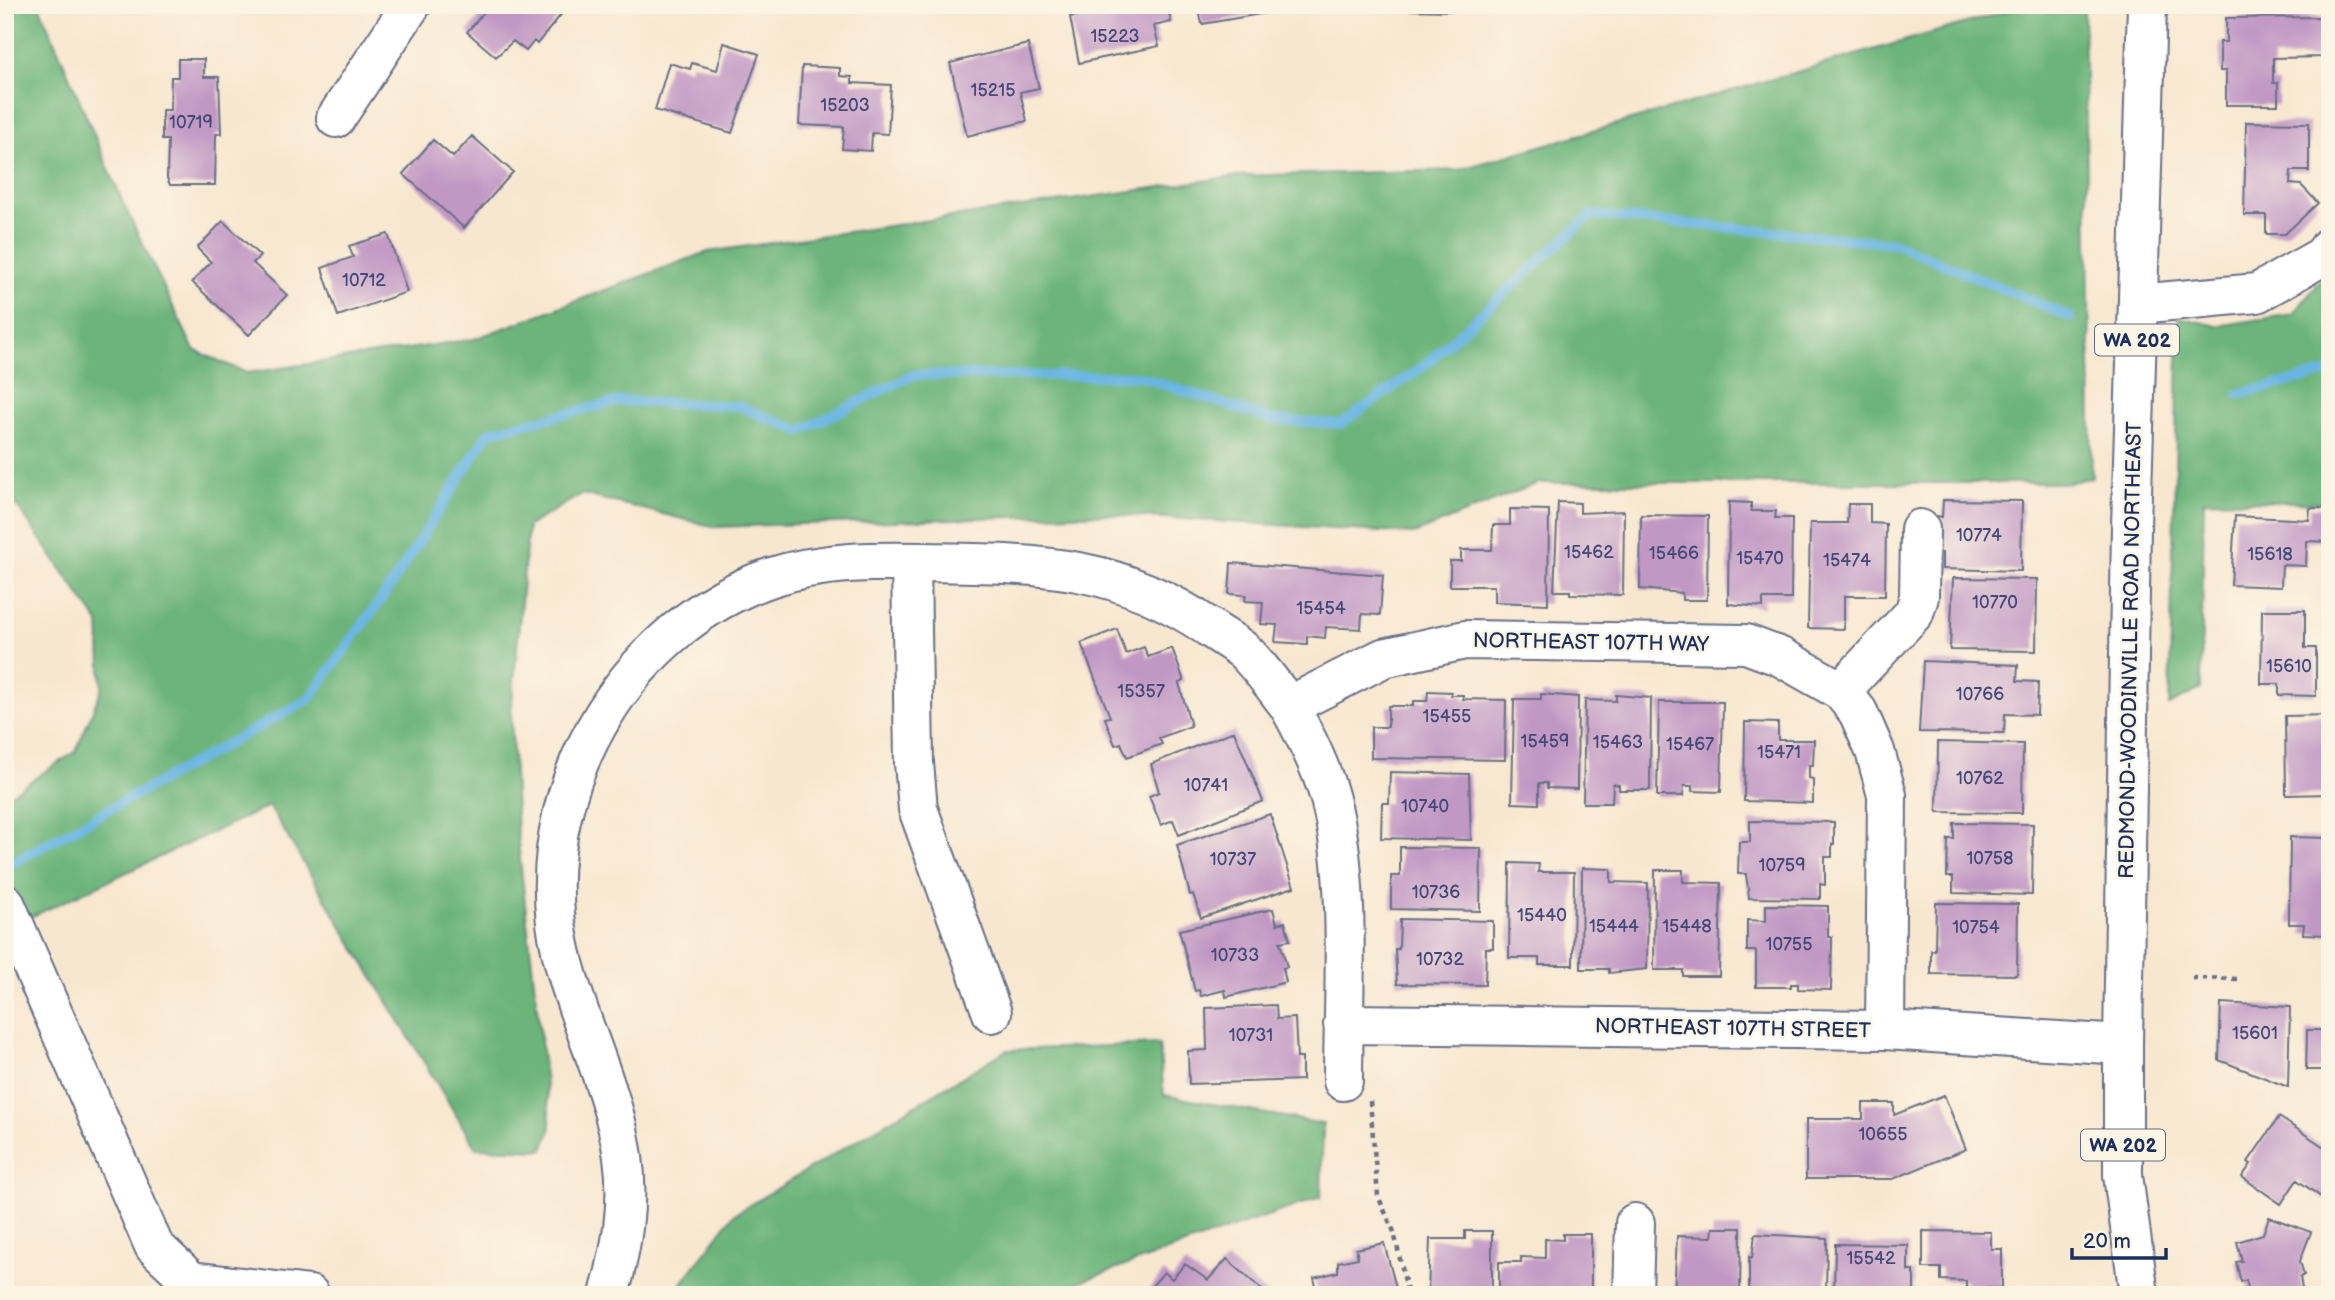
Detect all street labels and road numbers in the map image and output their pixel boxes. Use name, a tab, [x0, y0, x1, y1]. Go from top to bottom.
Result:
road number: WA 202	[2095, 324, 2179, 356]
street label: REDMOND-WOODINVILLE ROAD NORTHEAST	[2114, 421, 2147, 879]
street label: NORTHEAST 107TH WAY	[1473, 628, 1710, 657]
street label: NORTHEAST 107TH STREET	[1595, 1014, 1872, 1043]
road number: WA 202	[2081, 1130, 2165, 1161]

